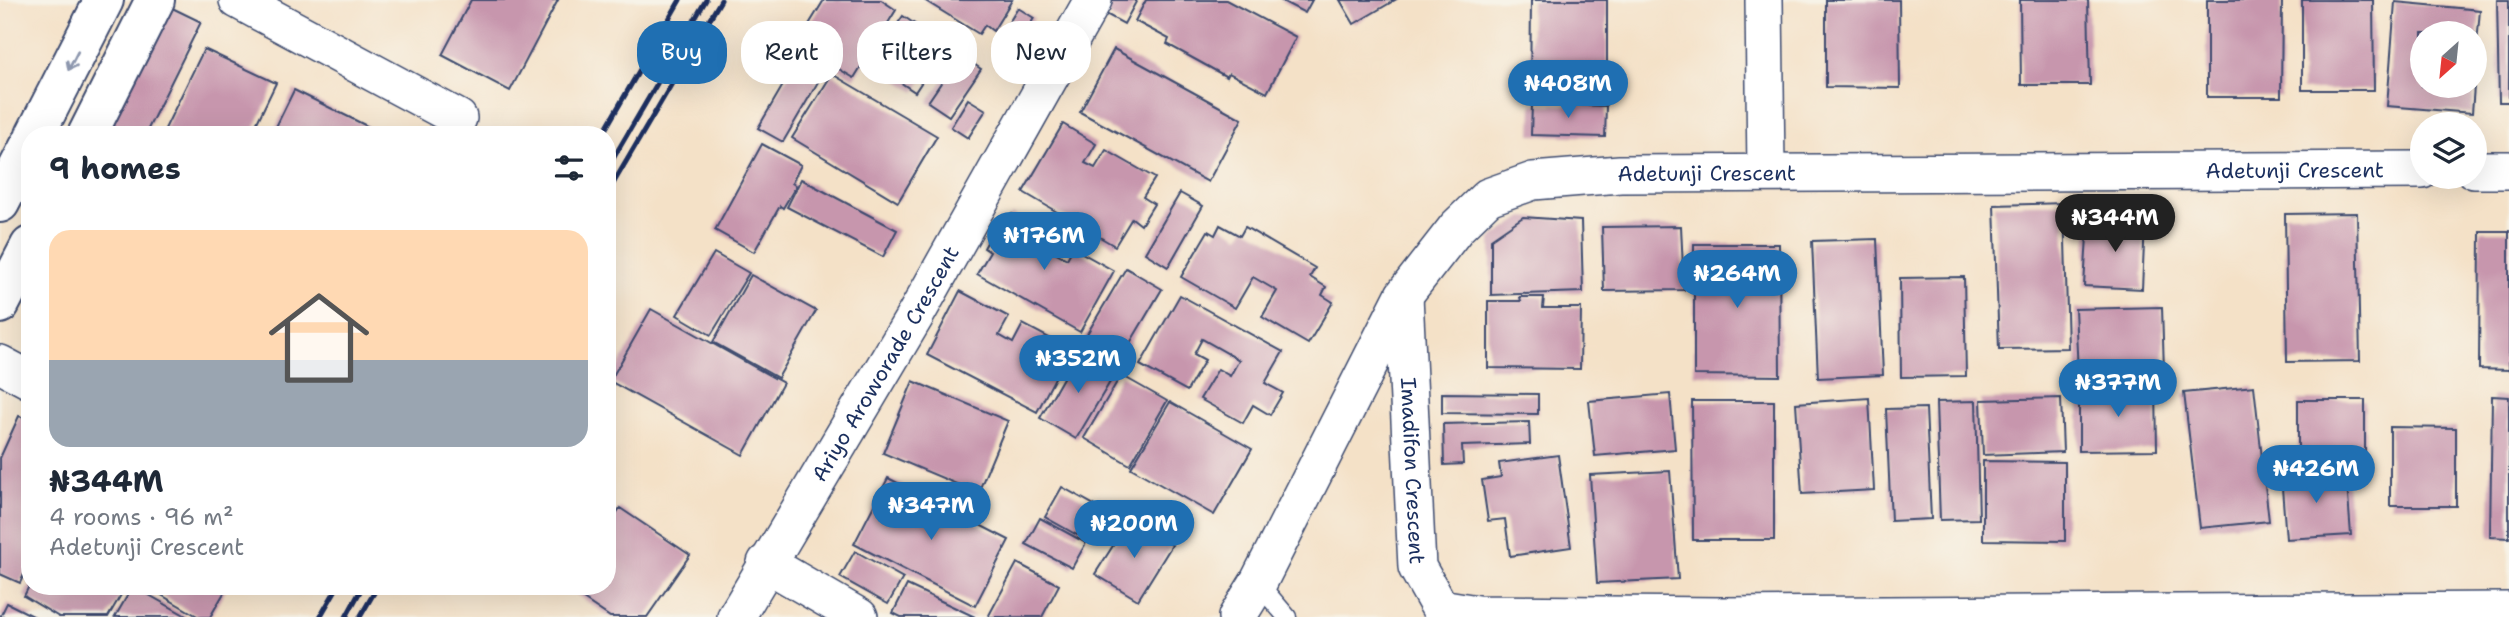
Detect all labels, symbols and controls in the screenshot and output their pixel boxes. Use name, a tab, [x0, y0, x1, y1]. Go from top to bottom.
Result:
chip: Buy	[637, 21, 727, 84]
chip: Rent	[741, 21, 843, 84]
chip: Filters	[857, 21, 977, 84]
chip: New	[991, 21, 1091, 84]
north arrow	[2410, 21, 2487, 98]
map controls	[2410, 21, 2487, 189]
one-way arrow	[65, 50, 79, 71]
pin: ₦408M	[1519, 60, 1617, 120]
text: ₦408M	[1524, 68, 1612, 98]
button: layers	[2410, 112, 2487, 189]
text: 9 homes	[49, 148, 181, 189]
icon: filters	[550, 149, 588, 187]
street label: Adetunji Crescent	[2205, 156, 2384, 185]
street label: Adetunji Crescent	[1617, 159, 1796, 188]
pin: ₦344M	[2066, 194, 2164, 254]
text: ₦344M	[2071, 202, 2159, 232]
pin: ₦176M	[995, 212, 1093, 272]
text: ₦176M	[1003, 220, 1085, 250]
street label: Ariyo Aroworade Crescent	[806, 241, 966, 487]
pin: ₦264M	[1688, 250, 1786, 310]
text: ₦264M	[1693, 258, 1781, 288]
icon: home	[256, 275, 382, 401]
pin: ₦352M	[1029, 336, 1127, 395]
text: ₦352M	[1035, 343, 1121, 373]
pin: ₦377M	[2069, 360, 2167, 419]
text: ₦377M	[2075, 367, 2161, 397]
street label: Imadifon Crescent	[1394, 377, 1431, 565]
pin: ₦426M	[2267, 446, 2365, 505]
text: ₦426M	[2273, 453, 2359, 483]
text: ₦344M	[49, 461, 163, 502]
pin: ₦347M	[882, 482, 980, 542]
text: ₦347M	[888, 490, 974, 520]
pin: ₦200M	[1085, 500, 1183, 560]
text: 4 rooms · 96 m²	[49, 502, 234, 532]
text: ₦200M	[1090, 508, 1178, 538]
text: Adetunji Crescent	[49, 532, 244, 562]

